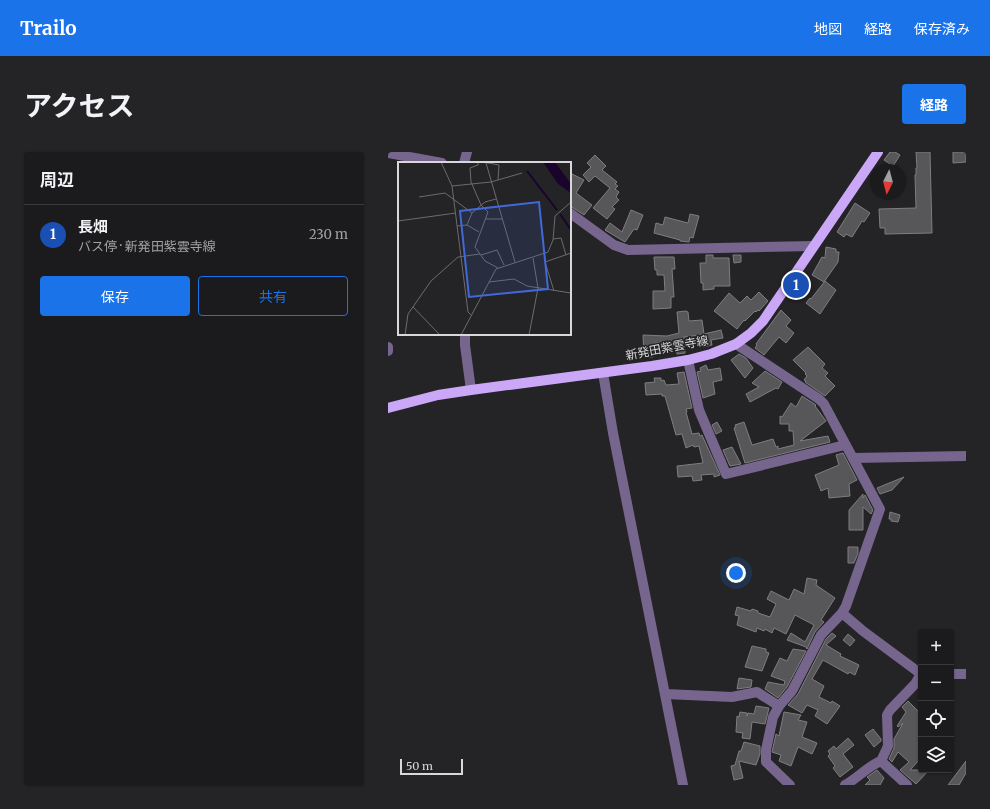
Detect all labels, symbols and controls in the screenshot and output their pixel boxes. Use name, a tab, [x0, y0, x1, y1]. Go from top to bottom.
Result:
text: Trailo	[20, 16, 77, 40]
text: 地図	[814, 20, 842, 38]
text: 経路	[864, 20, 892, 38]
text: 保存済み	[914, 20, 970, 38]
button: 経路	[902, 84, 966, 124]
text: アクセス	[24, 88, 135, 124]
inset map	[398, 162, 571, 335]
north arrow	[870, 164, 906, 200]
text: 周辺	[40, 169, 74, 191]
text: 長畑	[78, 217, 108, 236]
text: 1	[50, 226, 56, 243]
text: 230 m	[309, 226, 348, 243]
text: バス停 · 新発田紫雲寺線	[78, 238, 216, 255]
pin: 1	[783, 270, 809, 300]
button: 保存	[40, 276, 190, 316]
button: 共有	[198, 276, 348, 316]
street label: 新発田紫雲寺線	[624, 332, 710, 363]
your location	[726, 563, 746, 583]
map controls	[918, 629, 954, 773]
button: +	[918, 629, 954, 665]
button: −	[918, 665, 954, 701]
button: locate	[918, 701, 954, 737]
button: layers	[918, 737, 954, 773]
scale bar	[400, 757, 463, 776]
text: 50 m	[406, 759, 433, 773]

